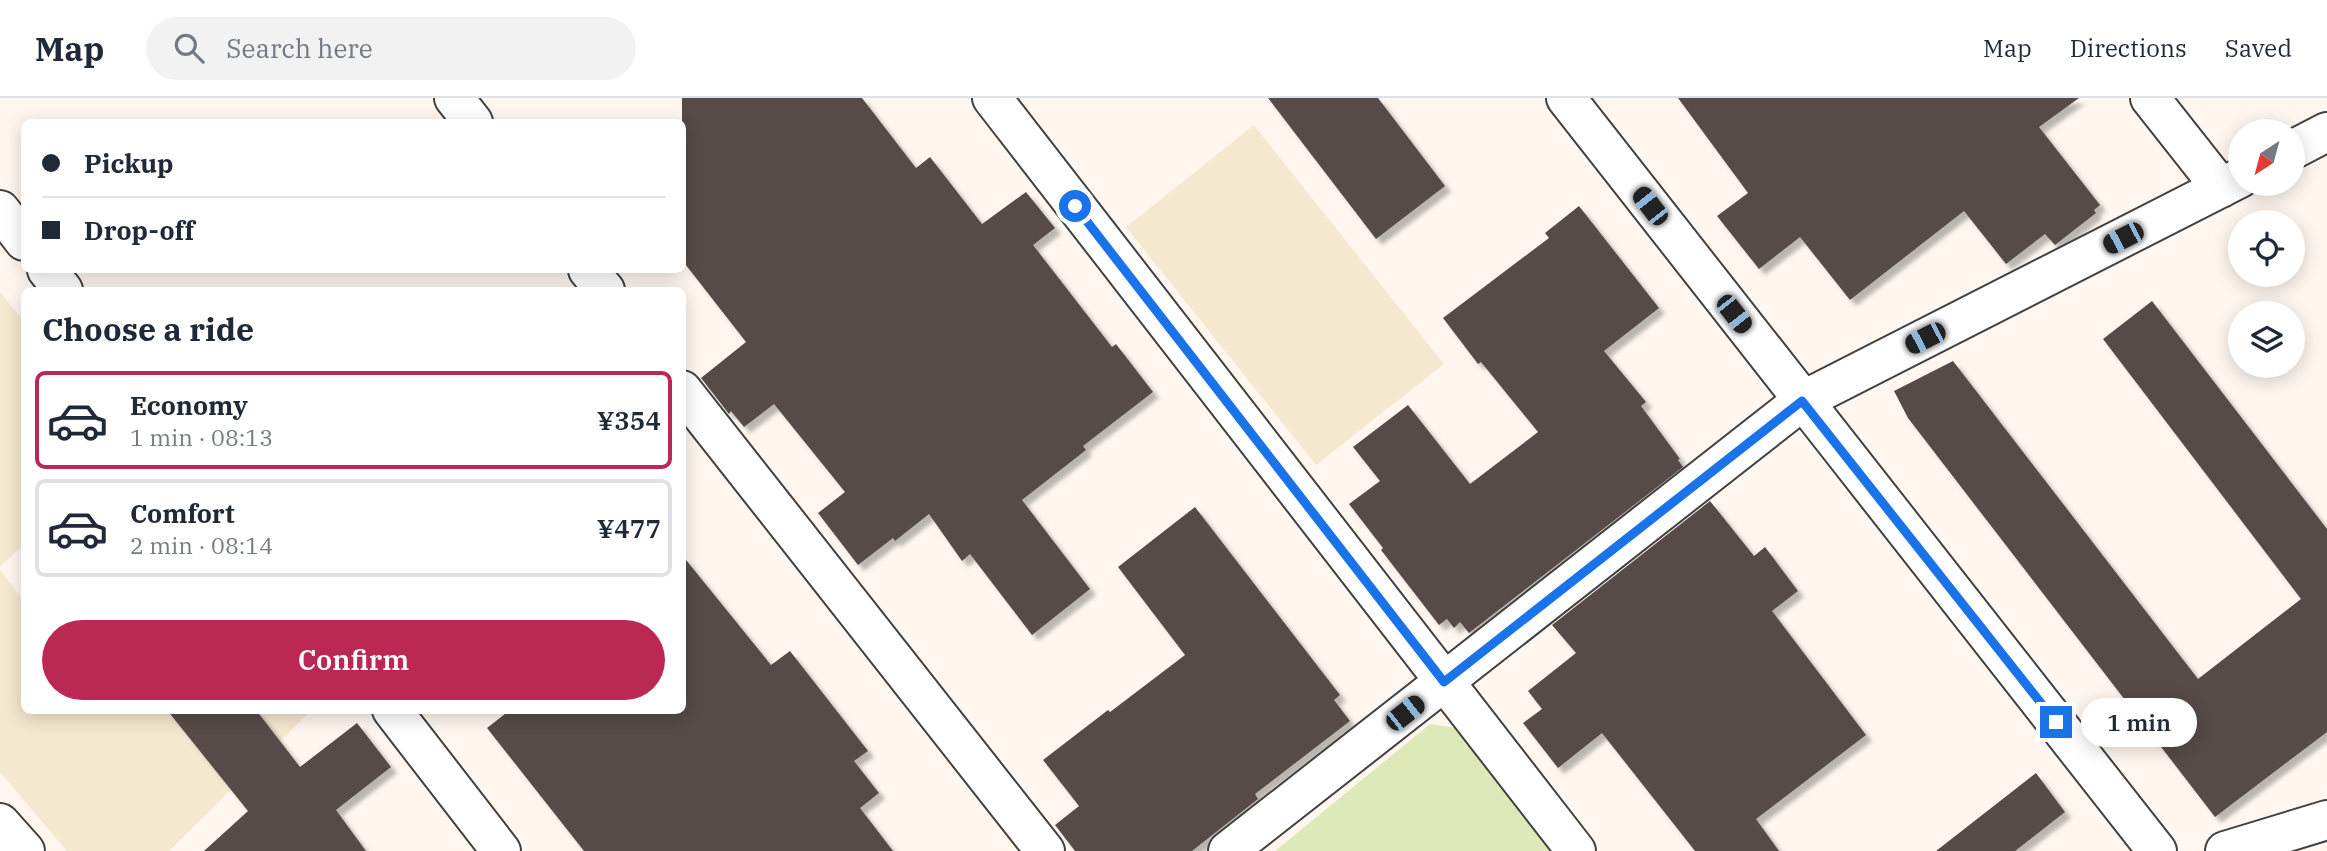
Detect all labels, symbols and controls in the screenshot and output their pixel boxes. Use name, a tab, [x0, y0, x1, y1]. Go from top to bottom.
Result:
search box	[146, 17, 636, 80]
text: Map	[35, 27, 104, 70]
icon: search	[170, 29, 208, 67]
text: Search here	[226, 31, 373, 65]
text: Map	[1983, 32, 2032, 64]
text: Directions	[2070, 32, 2187, 64]
text: Saved	[2225, 32, 2292, 64]
north arrow	[2228, 119, 2305, 196]
map controls	[2228, 119, 2305, 378]
text: Pickup	[84, 146, 174, 180]
car	[1629, 183, 1672, 229]
route start	[1059, 190, 1091, 222]
button: locate	[2228, 210, 2305, 287]
text: Drop-off	[84, 213, 195, 247]
car	[2100, 219, 2147, 257]
car	[1713, 291, 1756, 337]
button: layers	[2228, 301, 2305, 378]
text: Choose a ride	[42, 308, 254, 350]
car	[1902, 319, 1949, 357]
text: Economy	[130, 388, 248, 422]
icon: car	[46, 389, 109, 452]
text: ¥354	[597, 403, 661, 437]
text: 1 min · 08:13	[130, 422, 273, 452]
text: Comfort	[130, 496, 235, 530]
icon: car	[46, 497, 109, 560]
text: ¥477	[597, 511, 661, 545]
text: 2 min · 08:14	[130, 530, 273, 560]
button: Confirm	[42, 620, 665, 700]
car	[1382, 692, 1429, 734]
callout: 1 min	[2080, 698, 2196, 746]
route end	[2040, 706, 2072, 738]
text: 1 min	[2107, 707, 2171, 737]

